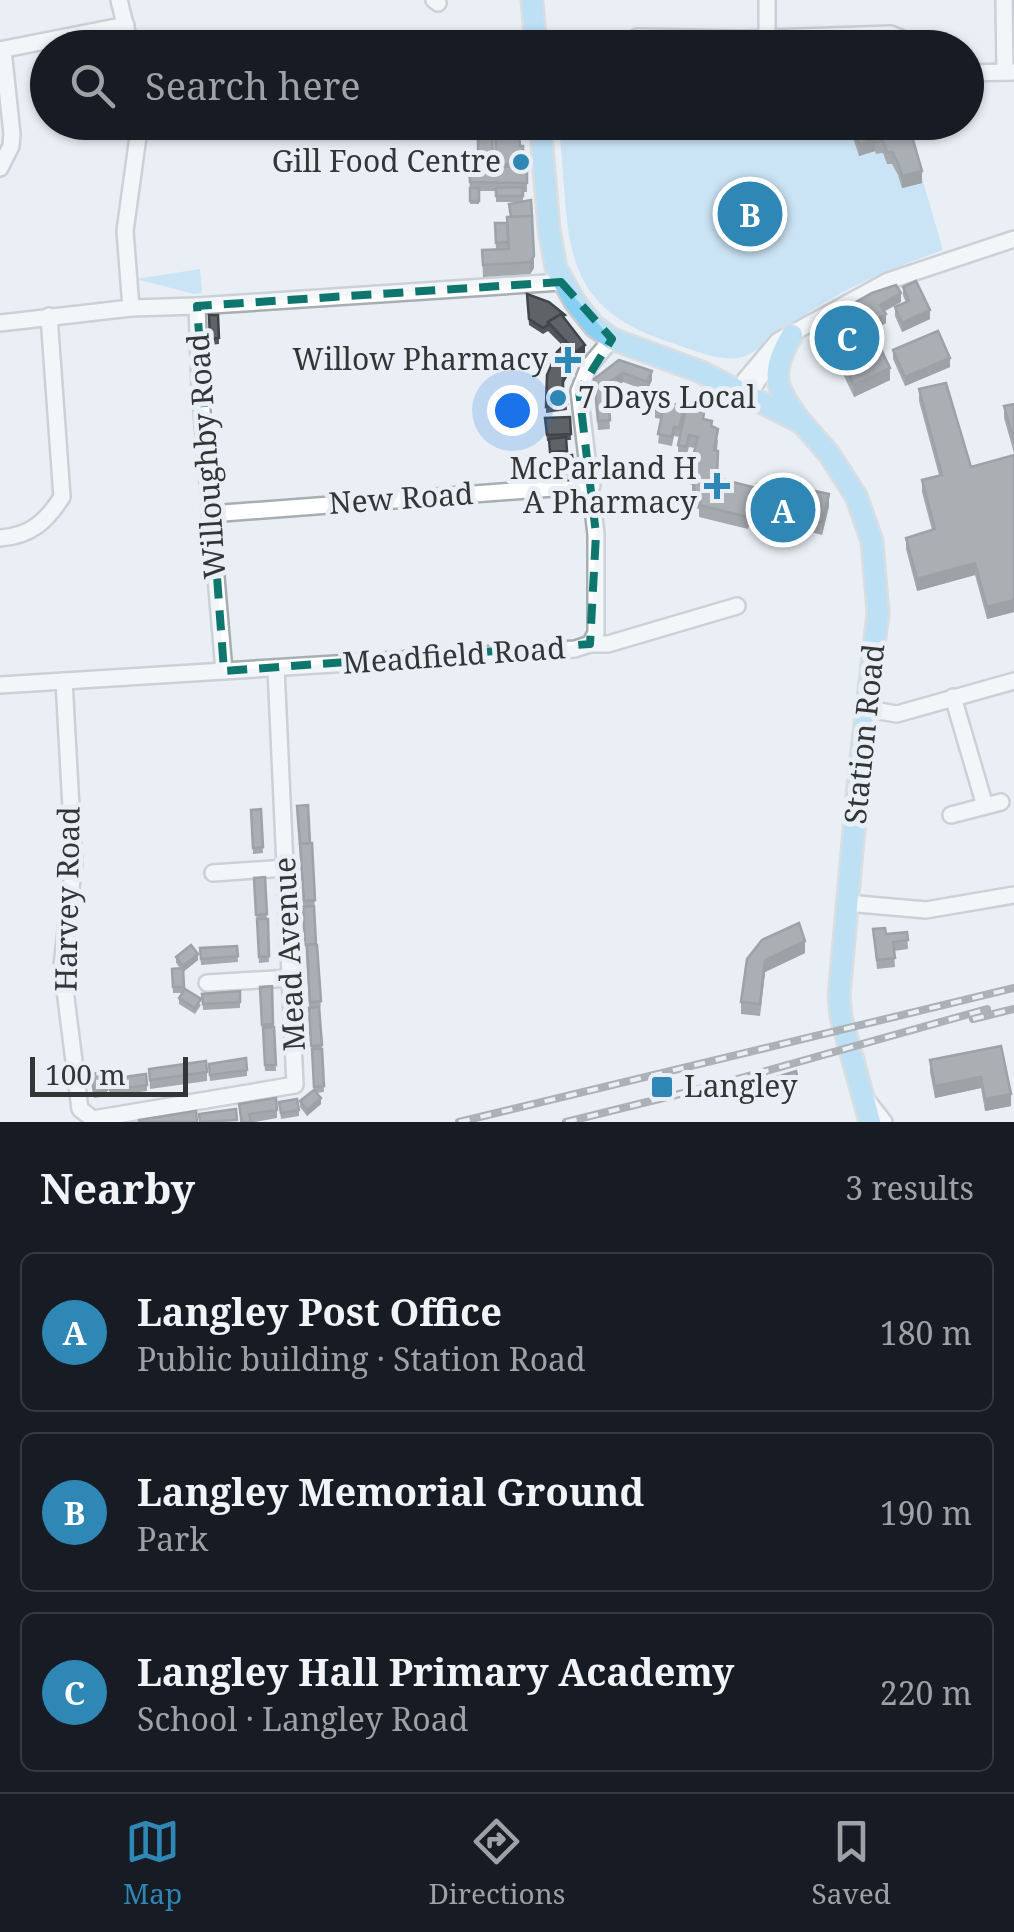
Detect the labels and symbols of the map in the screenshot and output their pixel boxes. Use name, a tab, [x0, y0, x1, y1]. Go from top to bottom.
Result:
place label: Gill Food Centre	[272, 140, 501, 181]
marker: Gill Food Centre	[510, 151, 532, 173]
pin: B	[718, 176, 782, 252]
pin: C	[814, 300, 880, 376]
street label: Willoughby Road	[176, 332, 235, 580]
place label: Willow Pharmacy	[292, 338, 548, 379]
marker: Willow Pharmacy	[557, 349, 579, 371]
place label: 7 Days Local	[578, 376, 756, 417]
your location	[487, 385, 538, 436]
marker: 7 Days Local	[547, 387, 569, 409]
place label: McParland H A Pharmacy	[509, 447, 697, 522]
street label: New Road	[327, 472, 475, 523]
pin: A	[750, 472, 816, 548]
marker: McParland H A Pharmacy	[706, 475, 728, 497]
street label: Meadfield Road	[341, 626, 567, 683]
street label: Station Road	[834, 642, 893, 826]
street label: Harvey Road	[44, 806, 89, 992]
street label: Mead Avenue	[263, 856, 314, 1052]
scale bar	[30, 1052, 188, 1096]
place label: Langley	[684, 1065, 797, 1106]
marker: Langley	[649, 1074, 675, 1100]

